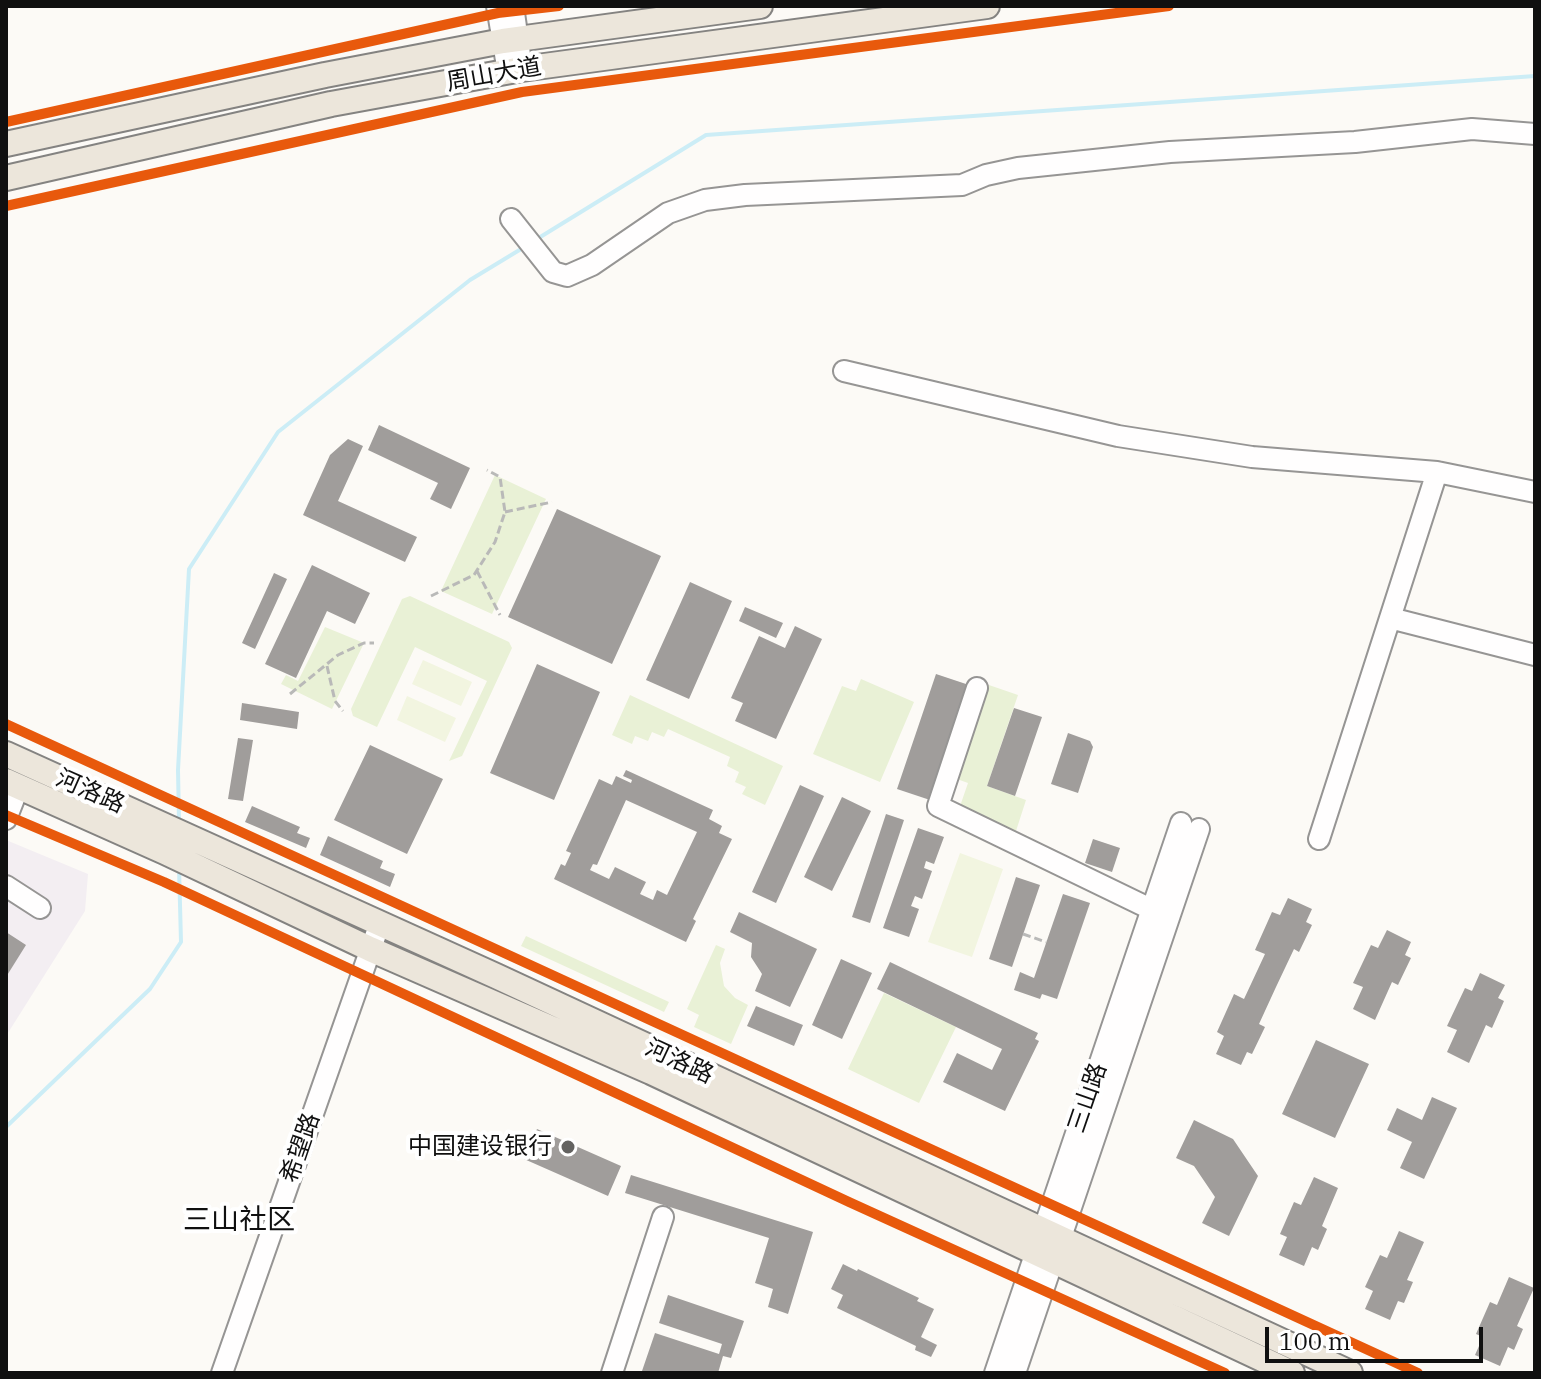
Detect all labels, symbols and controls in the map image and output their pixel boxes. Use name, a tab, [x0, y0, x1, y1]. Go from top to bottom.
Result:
street label: 周山大道	[444, 52, 544, 98]
street label: 河洛路	[51, 764, 129, 820]
street label: 河洛路	[640, 1034, 718, 1090]
street label: 三山路	[1063, 1059, 1113, 1137]
street label: 希望路	[276, 1109, 326, 1187]
place label: 中国建设银行	[408, 1133, 552, 1161]
marker: 中国建设银行	[559, 1138, 577, 1156]
district label: 三山社区	[183, 1204, 295, 1238]
scale bar	[1269, 1311, 1487, 1361]
text: 100 m	[1279, 1325, 1351, 1357]

